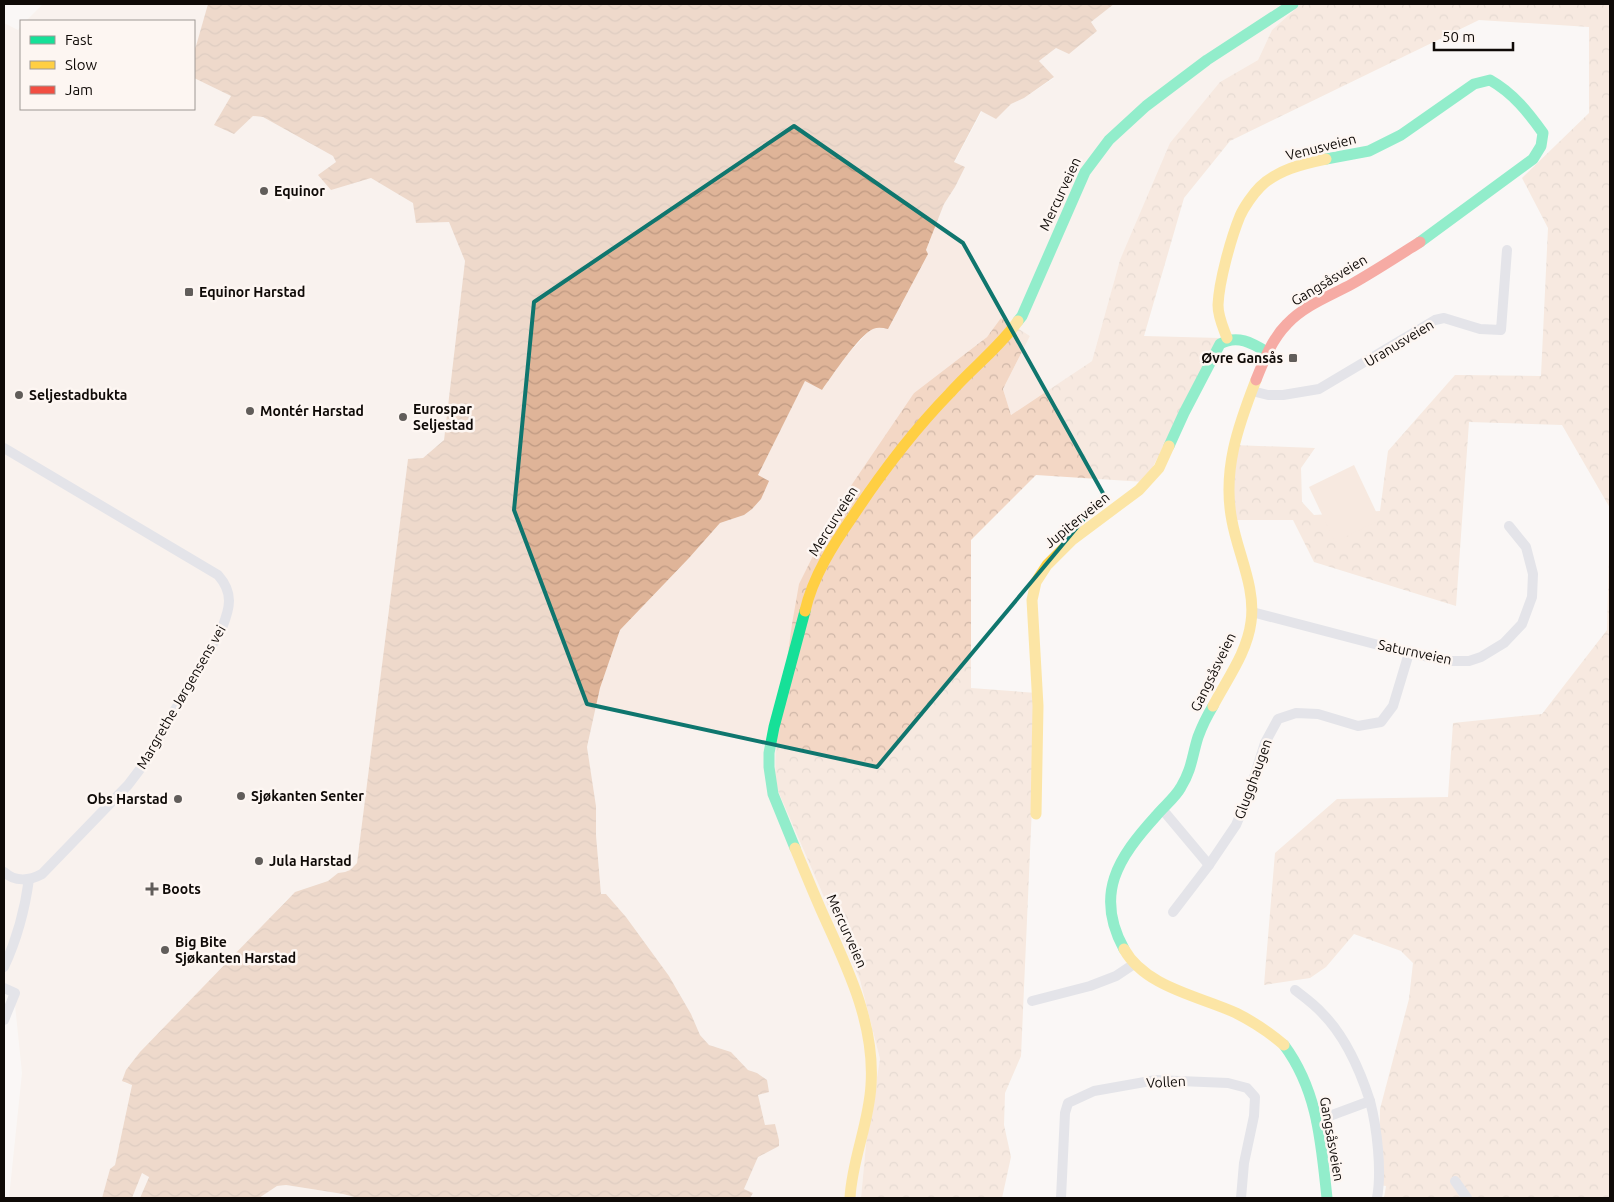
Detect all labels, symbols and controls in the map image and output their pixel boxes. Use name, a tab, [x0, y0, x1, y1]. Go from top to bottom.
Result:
legend	[20, 20, 195, 110]
scale bar	[1434, 20, 1513, 52]
text: 50 m	[1442, 28, 1475, 45]
text: Fast	[65, 31, 93, 48]
text: Slow	[65, 56, 98, 73]
text: Jam	[65, 81, 93, 98]
street label: Venusveien	[1284, 131, 1358, 163]
street label: Mercurveien	[1036, 155, 1084, 233]
place label: Equinor	[274, 183, 325, 199]
marker: Equinor	[258, 185, 270, 197]
street label: Gangsåsveien	[1288, 251, 1370, 309]
place label: Equinor Harstad	[199, 284, 305, 300]
marker: Equinor Harstad	[183, 286, 195, 298]
street label: Uranusveien	[1362, 316, 1436, 370]
place label: Øvre Gansås	[1201, 350, 1283, 366]
marker: Øvre Gansås	[1287, 352, 1299, 364]
place label: Seljestadbukta	[29, 387, 127, 403]
marker: Seljestadbukta	[13, 389, 25, 401]
place label: Eurospar Seljestad	[413, 401, 474, 433]
place label: Montér Harstad	[260, 403, 364, 419]
marker: Montér Harstad	[244, 405, 256, 417]
marker: Eurospar Seljestad	[397, 411, 409, 423]
street label: Mercurveien	[805, 483, 861, 559]
street label: Jupiterveien	[1041, 489, 1113, 551]
street label: Margrethe Jørgensens vei	[133, 622, 229, 772]
street label: Gangsåsveien	[1187, 630, 1239, 714]
street label: Saturnveien	[1377, 636, 1453, 668]
street label: Glugghaugen	[1231, 737, 1275, 821]
place label: Sjøkanten Senter	[251, 788, 364, 804]
marker: Sjøkanten Senter	[235, 790, 247, 802]
place label: Obs Harstad	[87, 791, 168, 807]
marker: Obs Harstad	[172, 793, 184, 805]
place label: Jula Harstad	[269, 853, 352, 869]
marker: Jula Harstad	[253, 855, 265, 867]
place label: Boots	[162, 881, 201, 897]
marker: Boots	[146, 883, 158, 895]
street label: Mercurveien	[824, 892, 870, 970]
place label: Big Bite Sjøkanten Harstad	[175, 934, 296, 966]
marker: Big Bite Sjøkanten Harstad	[159, 944, 171, 956]
street label: Vollen	[1146, 1073, 1186, 1091]
street label: Gangsåsveien	[1317, 1095, 1347, 1183]

